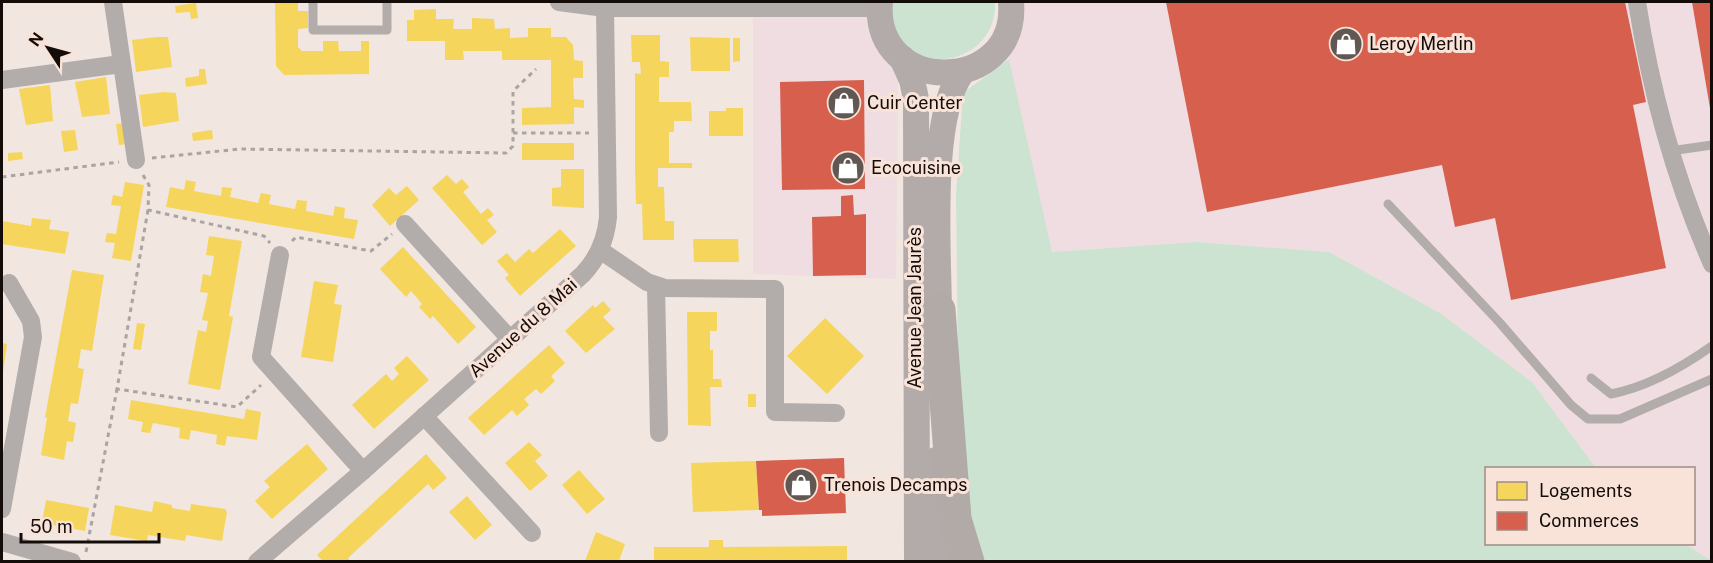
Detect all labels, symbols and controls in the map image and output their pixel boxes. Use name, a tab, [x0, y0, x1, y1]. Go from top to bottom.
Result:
north arrow	[18, 18, 78, 78]
shop icon: Leroy Merlin	[1328, 26, 1364, 62]
text: N	[25, 29, 48, 50]
place label: Leroy Merlin	[1369, 33, 1474, 54]
shop icon: Cuir Center	[826, 85, 862, 121]
place label: Cuir Center	[867, 92, 963, 113]
shop icon: Ecocuisine	[830, 150, 866, 186]
place label: Ecocuisine	[871, 157, 961, 178]
street label: Avenue Jean Jaurès	[904, 227, 925, 389]
street label: Avenue du 8 Mai	[464, 274, 581, 382]
shop icon: Trenois Decamps	[783, 467, 819, 503]
legend	[1485, 467, 1695, 545]
place label: Trenois Decamps	[824, 474, 967, 495]
text: Logements	[1539, 480, 1632, 501]
scale bar	[21, 506, 159, 544]
text: Commerces	[1539, 510, 1639, 531]
text: 50 m	[30, 516, 73, 537]

